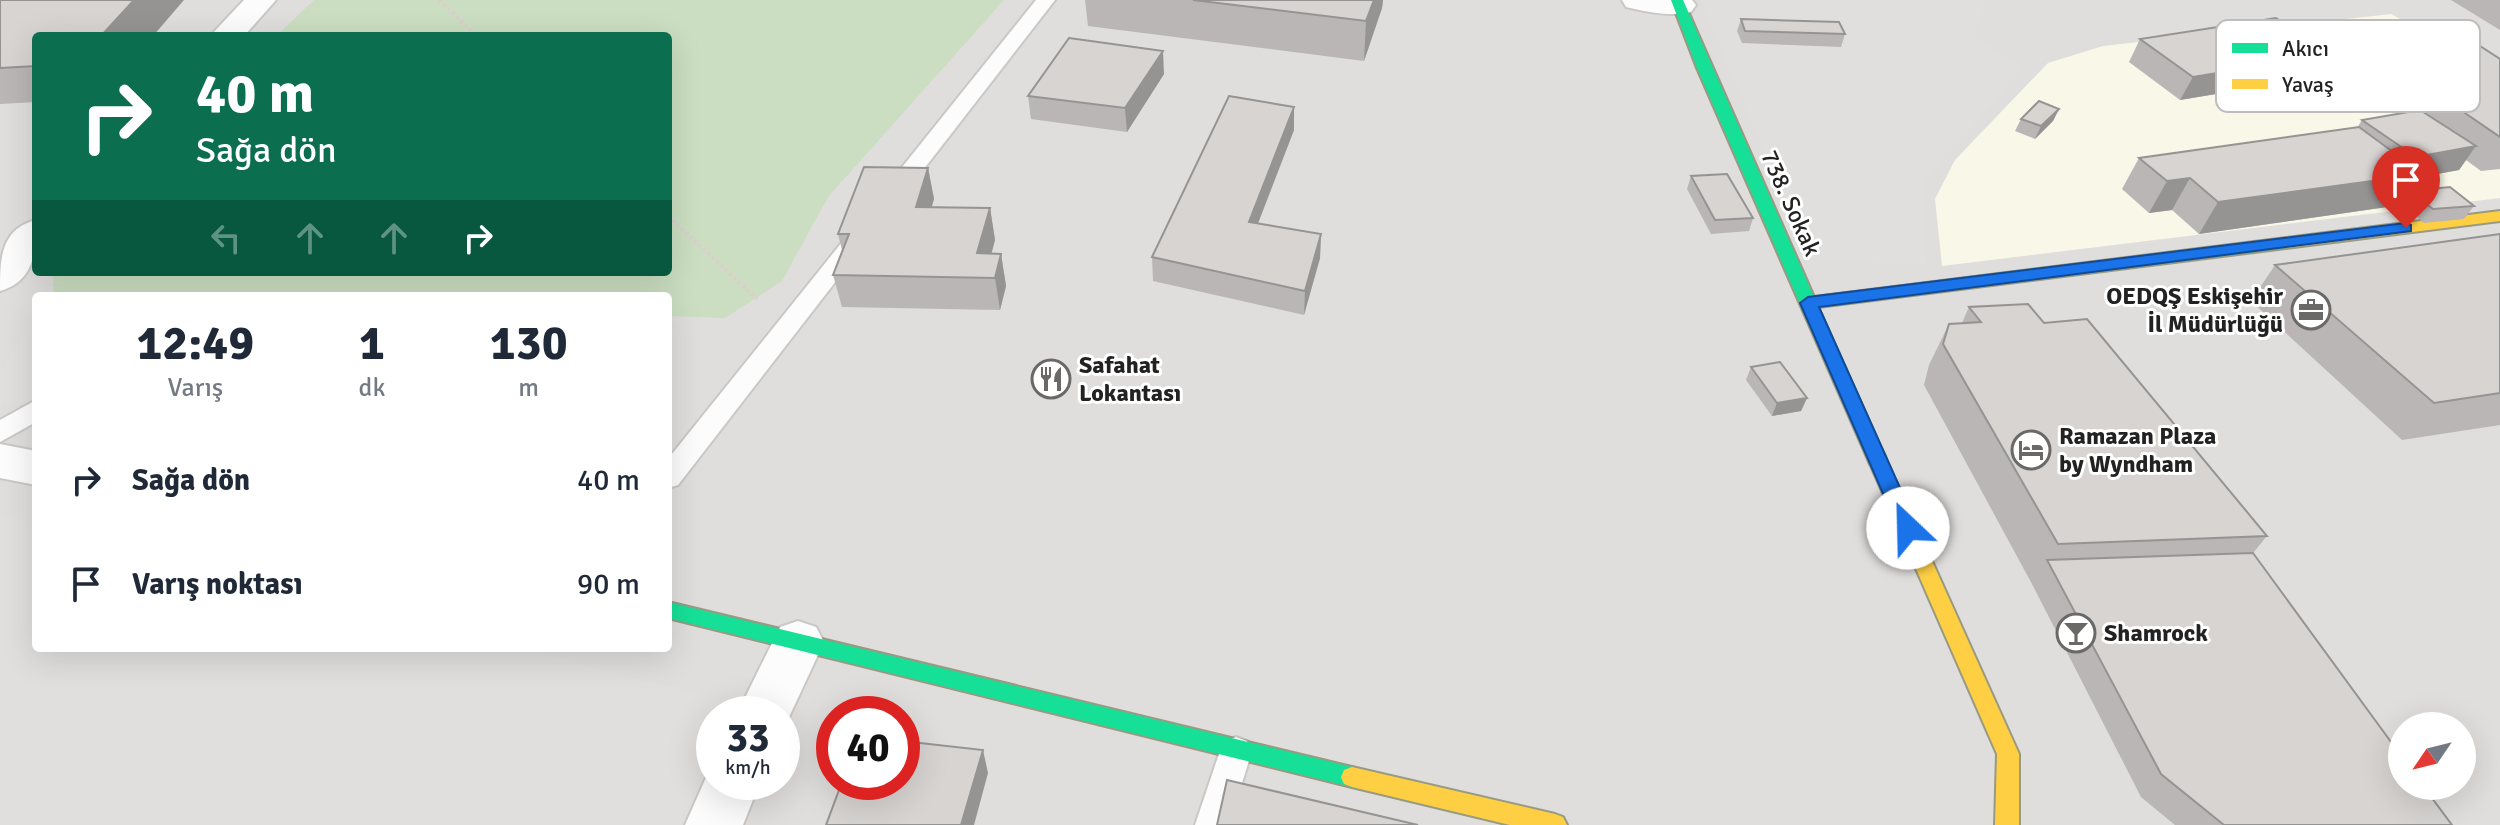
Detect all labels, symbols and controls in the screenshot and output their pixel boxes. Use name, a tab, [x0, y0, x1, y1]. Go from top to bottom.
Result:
legend	[2216, 20, 2480, 112]
text: Akıcı	[2282, 35, 2329, 62]
text: 40 m	[196, 59, 314, 128]
icon: right	[64, 64, 168, 168]
text: Yavaş	[2282, 71, 2334, 98]
text: Sağa dön	[196, 128, 337, 173]
street label: 738. Sokak	[1754, 145, 1828, 261]
pin	[2372, 146, 2440, 228]
icon: arrive	[2384, 158, 2428, 202]
icon: left	[204, 216, 248, 260]
icon: ahead	[288, 216, 332, 260]
icon: ahead	[372, 216, 416, 260]
icon: right	[456, 216, 500, 260]
place label: OEDQŞ Eskişehir İl Müdürlüğü	[2106, 281, 2283, 339]
office icon: OEDQŞ Eskişehir İl Müdürlüğü	[2290, 289, 2332, 331]
text: 12:49	[136, 314, 254, 373]
text: 1	[359, 314, 385, 373]
text: 130	[490, 314, 568, 373]
place label: Safahat Lokantası	[1079, 350, 1181, 408]
restaurant icon: Safahat Lokantası	[1030, 358, 1072, 400]
text: Varış	[168, 372, 223, 404]
text: dk	[359, 372, 385, 404]
text: m	[518, 372, 539, 404]
place label: Ramazan Plaza by Wyndham	[2059, 421, 2216, 479]
hotel icon: Ramazan Plaza by Wyndham	[2010, 429, 2052, 471]
icon: right	[64, 458, 108, 502]
text: Sağa dön	[132, 462, 250, 499]
text: 40 m	[577, 462, 640, 499]
position arrow	[1866, 486, 1950, 570]
icon: arrive	[64, 562, 108, 606]
text: Varış noktası	[132, 566, 303, 603]
text: 90 m	[577, 566, 640, 603]
bar icon: Shamrock	[2055, 612, 2097, 654]
place label: Shamrock	[2104, 618, 2208, 648]
speed limit sign: 40	[816, 696, 920, 800]
north arrow	[2388, 712, 2476, 800]
map controls	[2388, 712, 2476, 800]
text: 33	[726, 713, 770, 763]
text: km/h	[725, 755, 771, 780]

